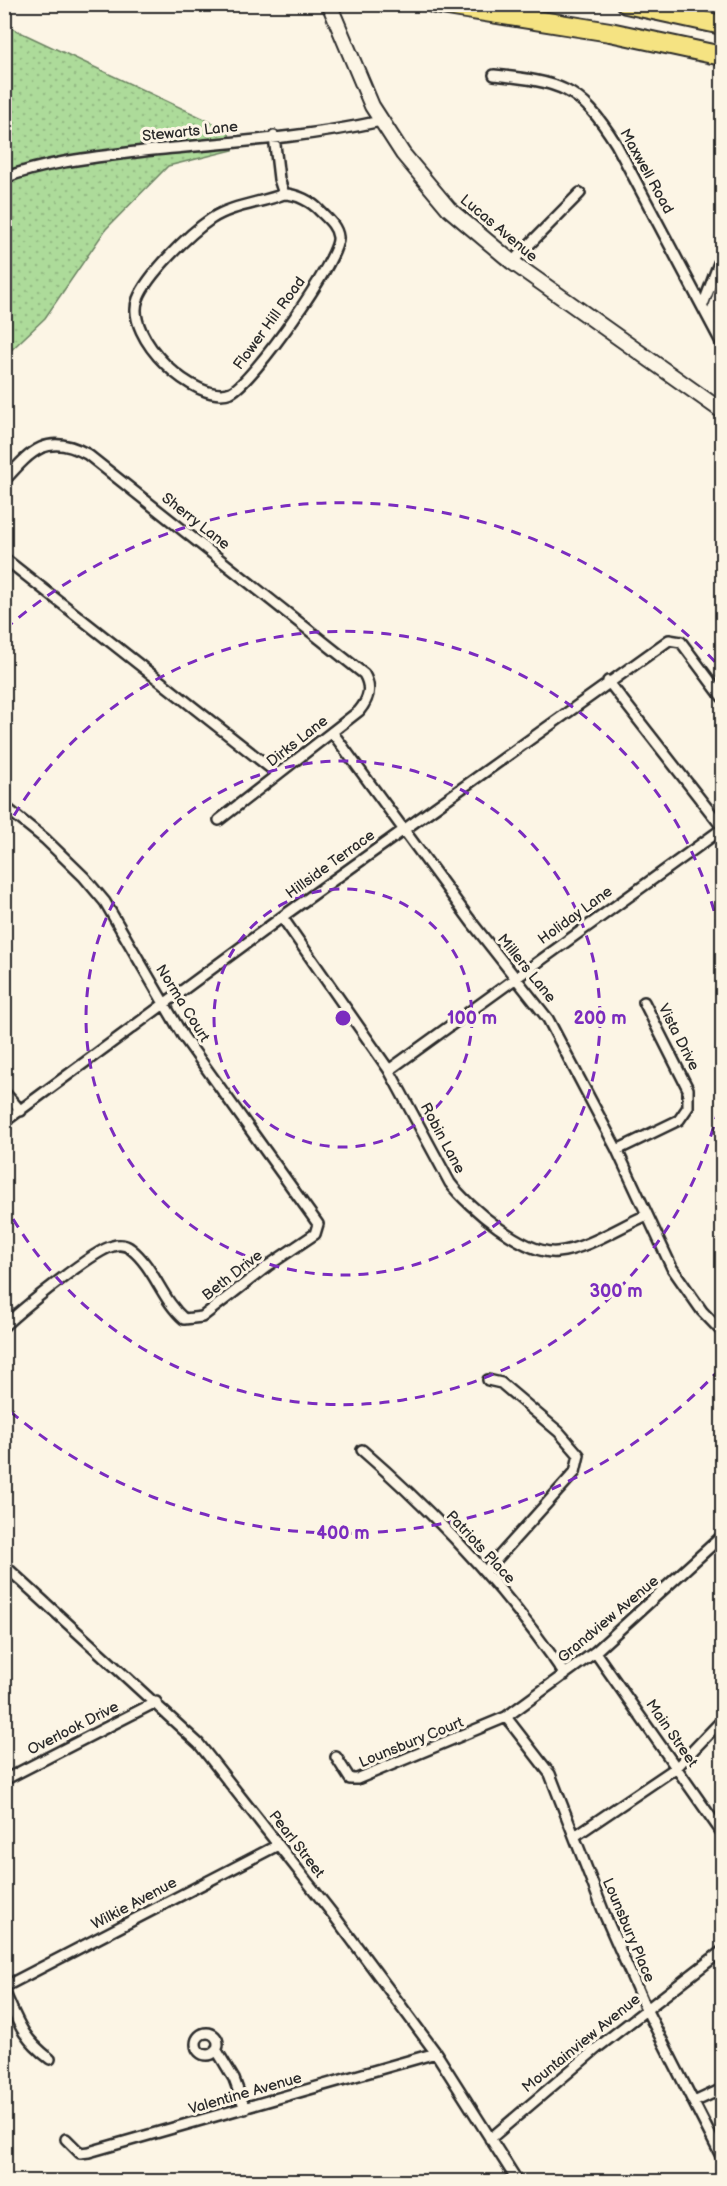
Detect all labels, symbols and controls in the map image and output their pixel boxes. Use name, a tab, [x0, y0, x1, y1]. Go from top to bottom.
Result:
street label: Stewarts Lane	[141, 117, 239, 146]
street label: Maxwell Road	[615, 125, 678, 217]
street label: Lucas Avenue	[456, 190, 541, 266]
street label: Flower Hill Road	[229, 273, 310, 374]
street label: Sherry Lane	[158, 489, 234, 554]
street label: Dirks Lane	[263, 711, 332, 771]
street label: Hillside Terrace	[282, 826, 379, 903]
street label: Holiday Lane	[534, 882, 616, 949]
street label: Millers Lane	[493, 930, 560, 1007]
street label: Norma Court	[151, 961, 214, 1046]
street label: Vista Drive	[654, 1001, 703, 1074]
centre of rings	[333, 1008, 353, 1028]
text: 100 m	[447, 1008, 497, 1029]
text: 200 m	[573, 1008, 627, 1029]
street label: Robin Lane	[416, 1099, 469, 1177]
street label: Beth Drive	[198, 1246, 266, 1305]
text: 300 m	[589, 1281, 643, 1302]
street label: Patriots Place	[442, 1507, 519, 1588]
text: 400 m	[316, 1523, 370, 1544]
street label: Grandview Avenue	[554, 1572, 663, 1667]
street label: Main Street	[641, 1696, 702, 1771]
street label: Overlook Drive	[24, 1697, 122, 1760]
street label: Lounsbury Court	[356, 1713, 467, 1772]
street label: Pearl Street	[265, 1807, 329, 1882]
street label: Wilkie Avenue	[88, 1873, 180, 1934]
street label: Lounsbury Place	[598, 1875, 659, 1985]
street label: Mountainview Avenue	[518, 1990, 644, 2097]
street label: Valentine Avenue	[186, 2068, 304, 2119]

